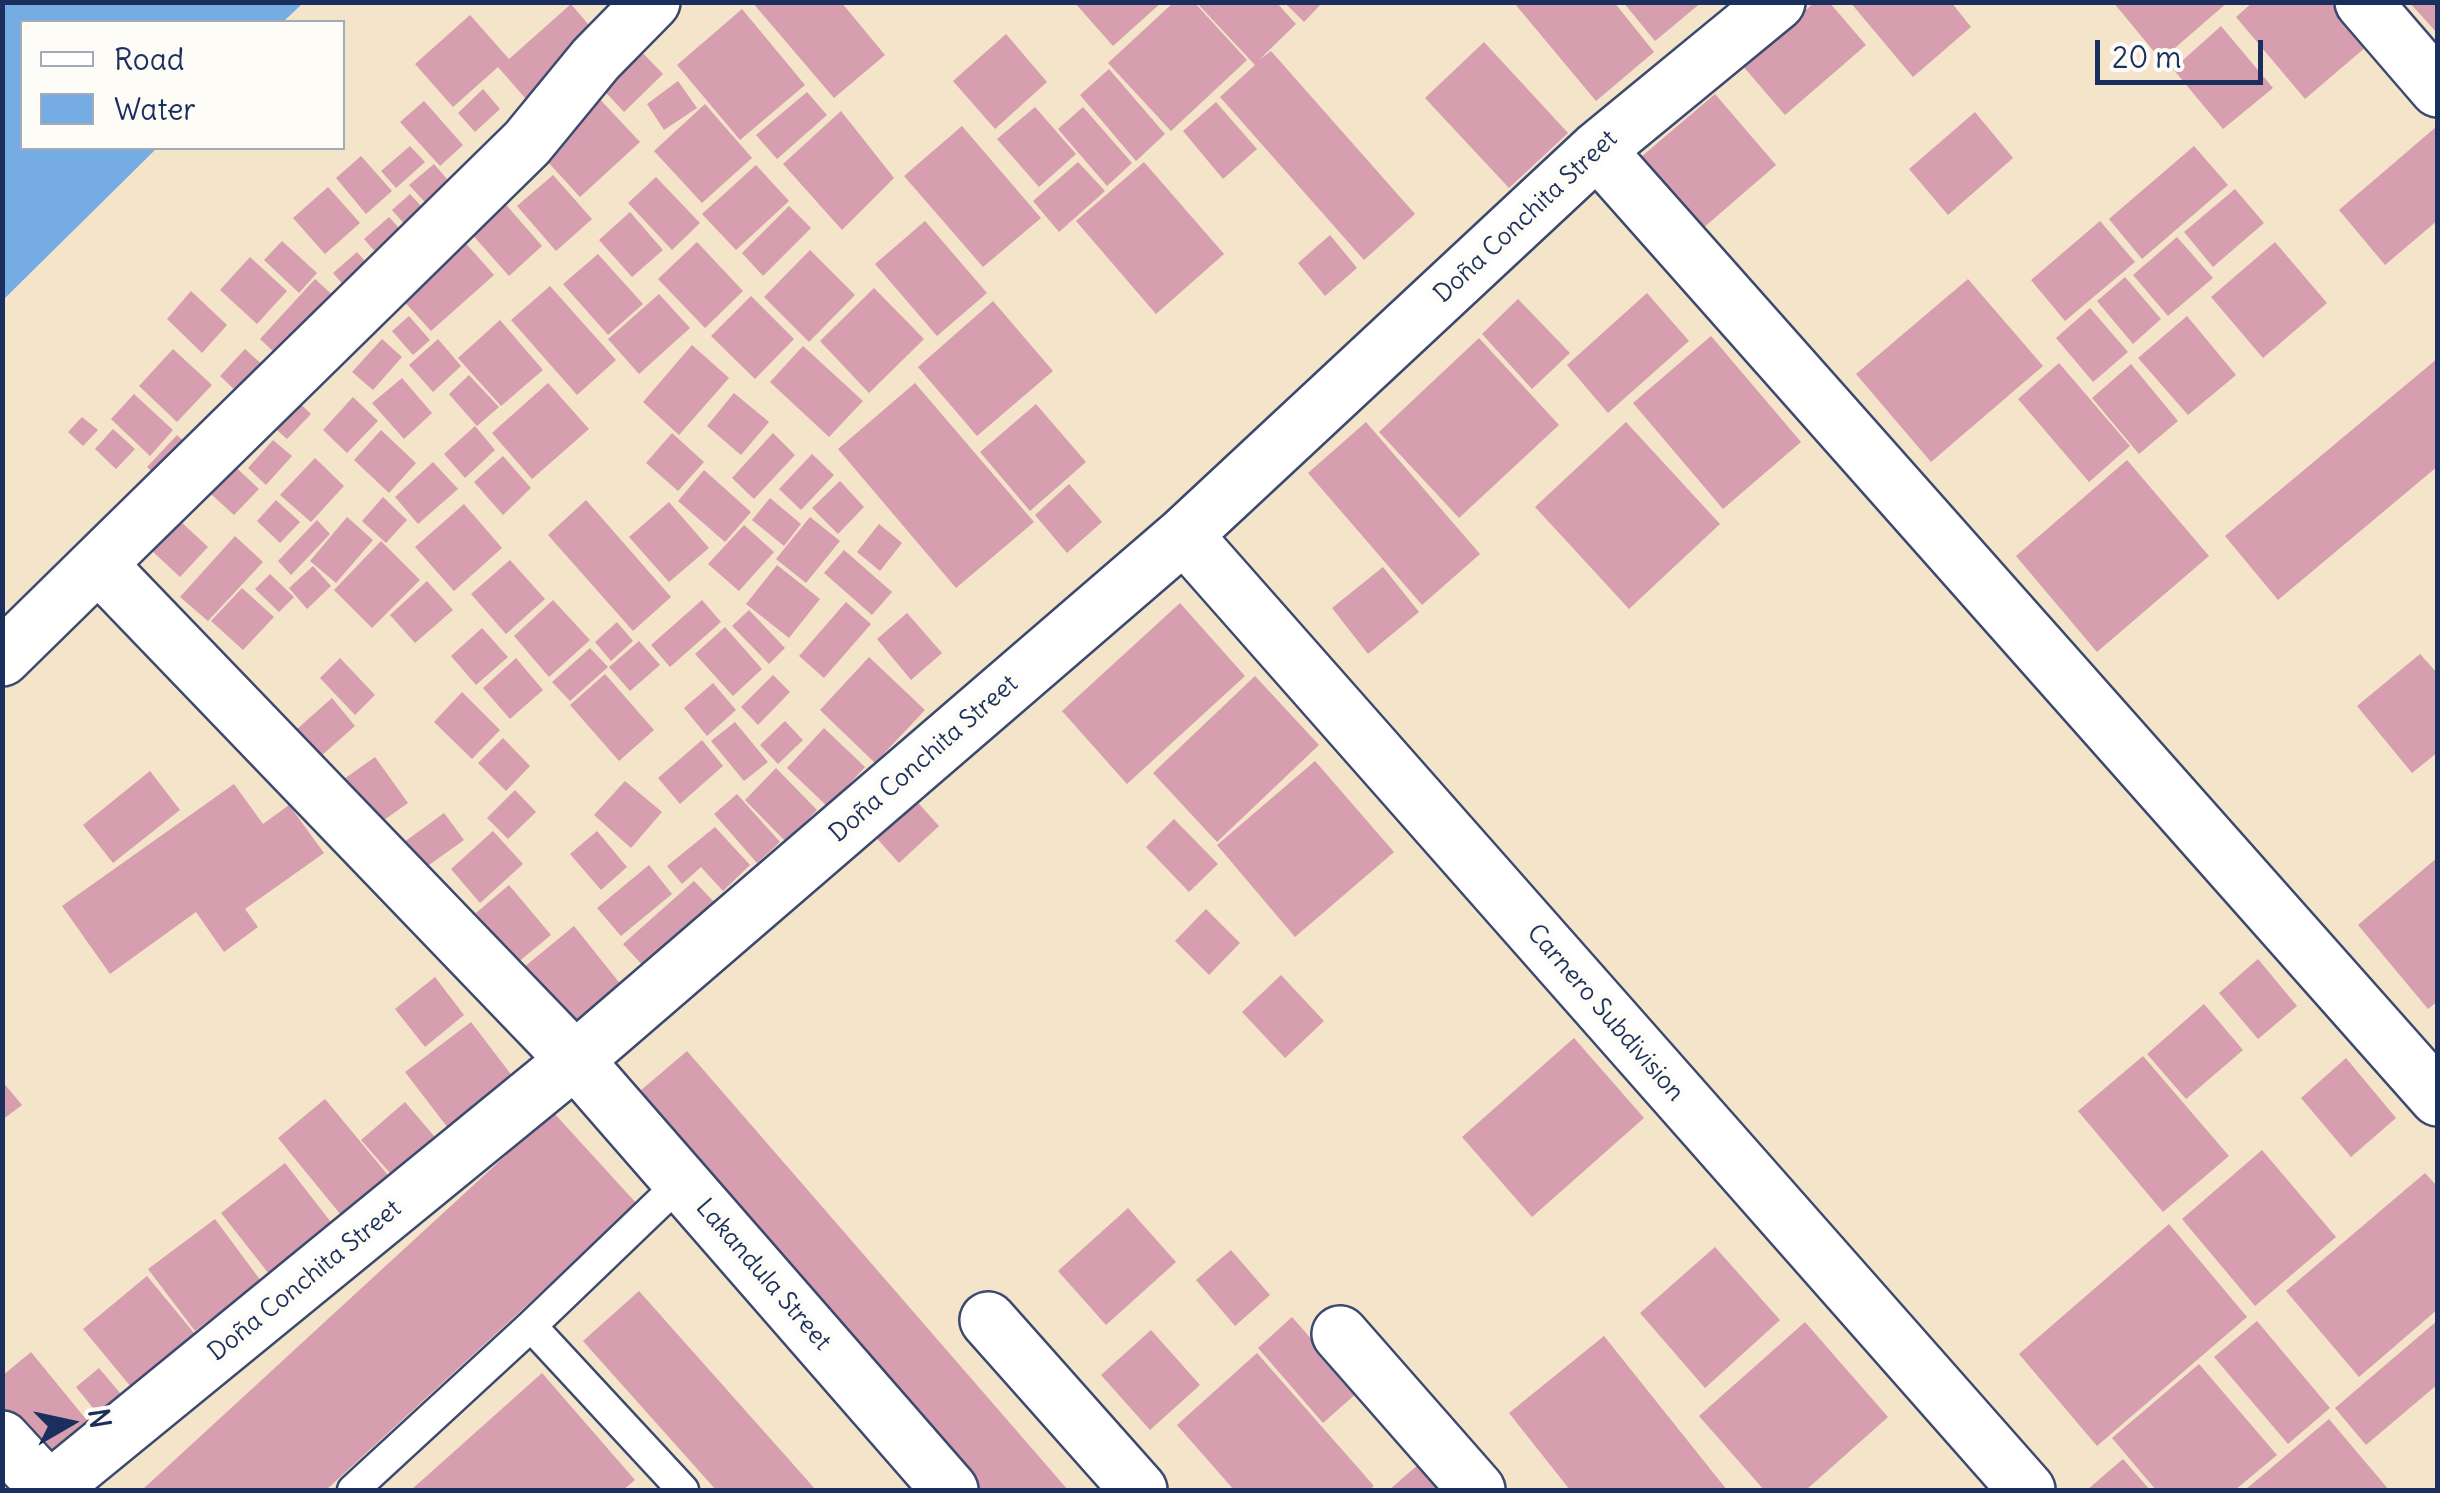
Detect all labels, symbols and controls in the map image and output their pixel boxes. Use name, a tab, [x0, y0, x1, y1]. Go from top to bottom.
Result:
legend	[20, 20, 345, 150]
scale bar	[2100, 20, 2268, 82]
text: 20 m	[2112, 38, 2182, 76]
text: Road	[114, 40, 184, 78]
text: Water	[114, 90, 196, 128]
street label: Doña Conchita Street	[1428, 124, 1624, 310]
street label: Doña Conchita Street	[824, 669, 1024, 849]
street label: Carnero Subdivision	[1520, 918, 1690, 1108]
street label: Lakandula Street	[689, 1193, 837, 1357]
street label: Doña Conchita Street	[203, 1194, 407, 1368]
north arrow	[20, 1373, 120, 1473]
text: N	[80, 1406, 119, 1431]

